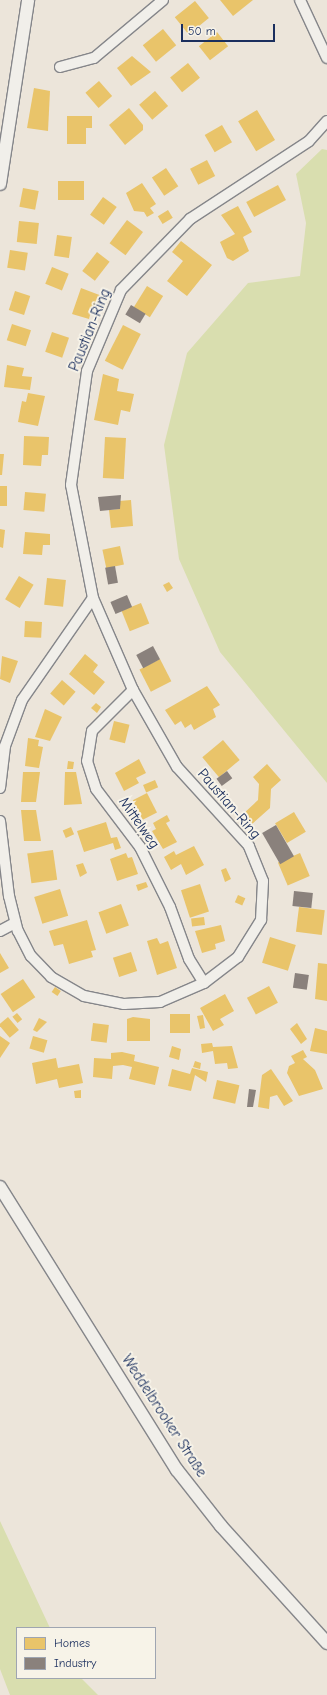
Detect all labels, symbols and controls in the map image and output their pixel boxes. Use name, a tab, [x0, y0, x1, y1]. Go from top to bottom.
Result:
scale bar	[183, 16, 277, 42]
text: 50 m	[188, 24, 216, 38]
street label: Paustian-Ring	[65, 286, 115, 374]
street label: Paustian-Ring	[193, 765, 265, 843]
street label: Mittelweg	[115, 794, 163, 852]
street label: Weddelbrooker Straße	[118, 1351, 210, 1481]
legend	[16, 1627, 156, 1679]
text: Homes	[54, 1636, 90, 1650]
text: Industry	[54, 1656, 96, 1670]

